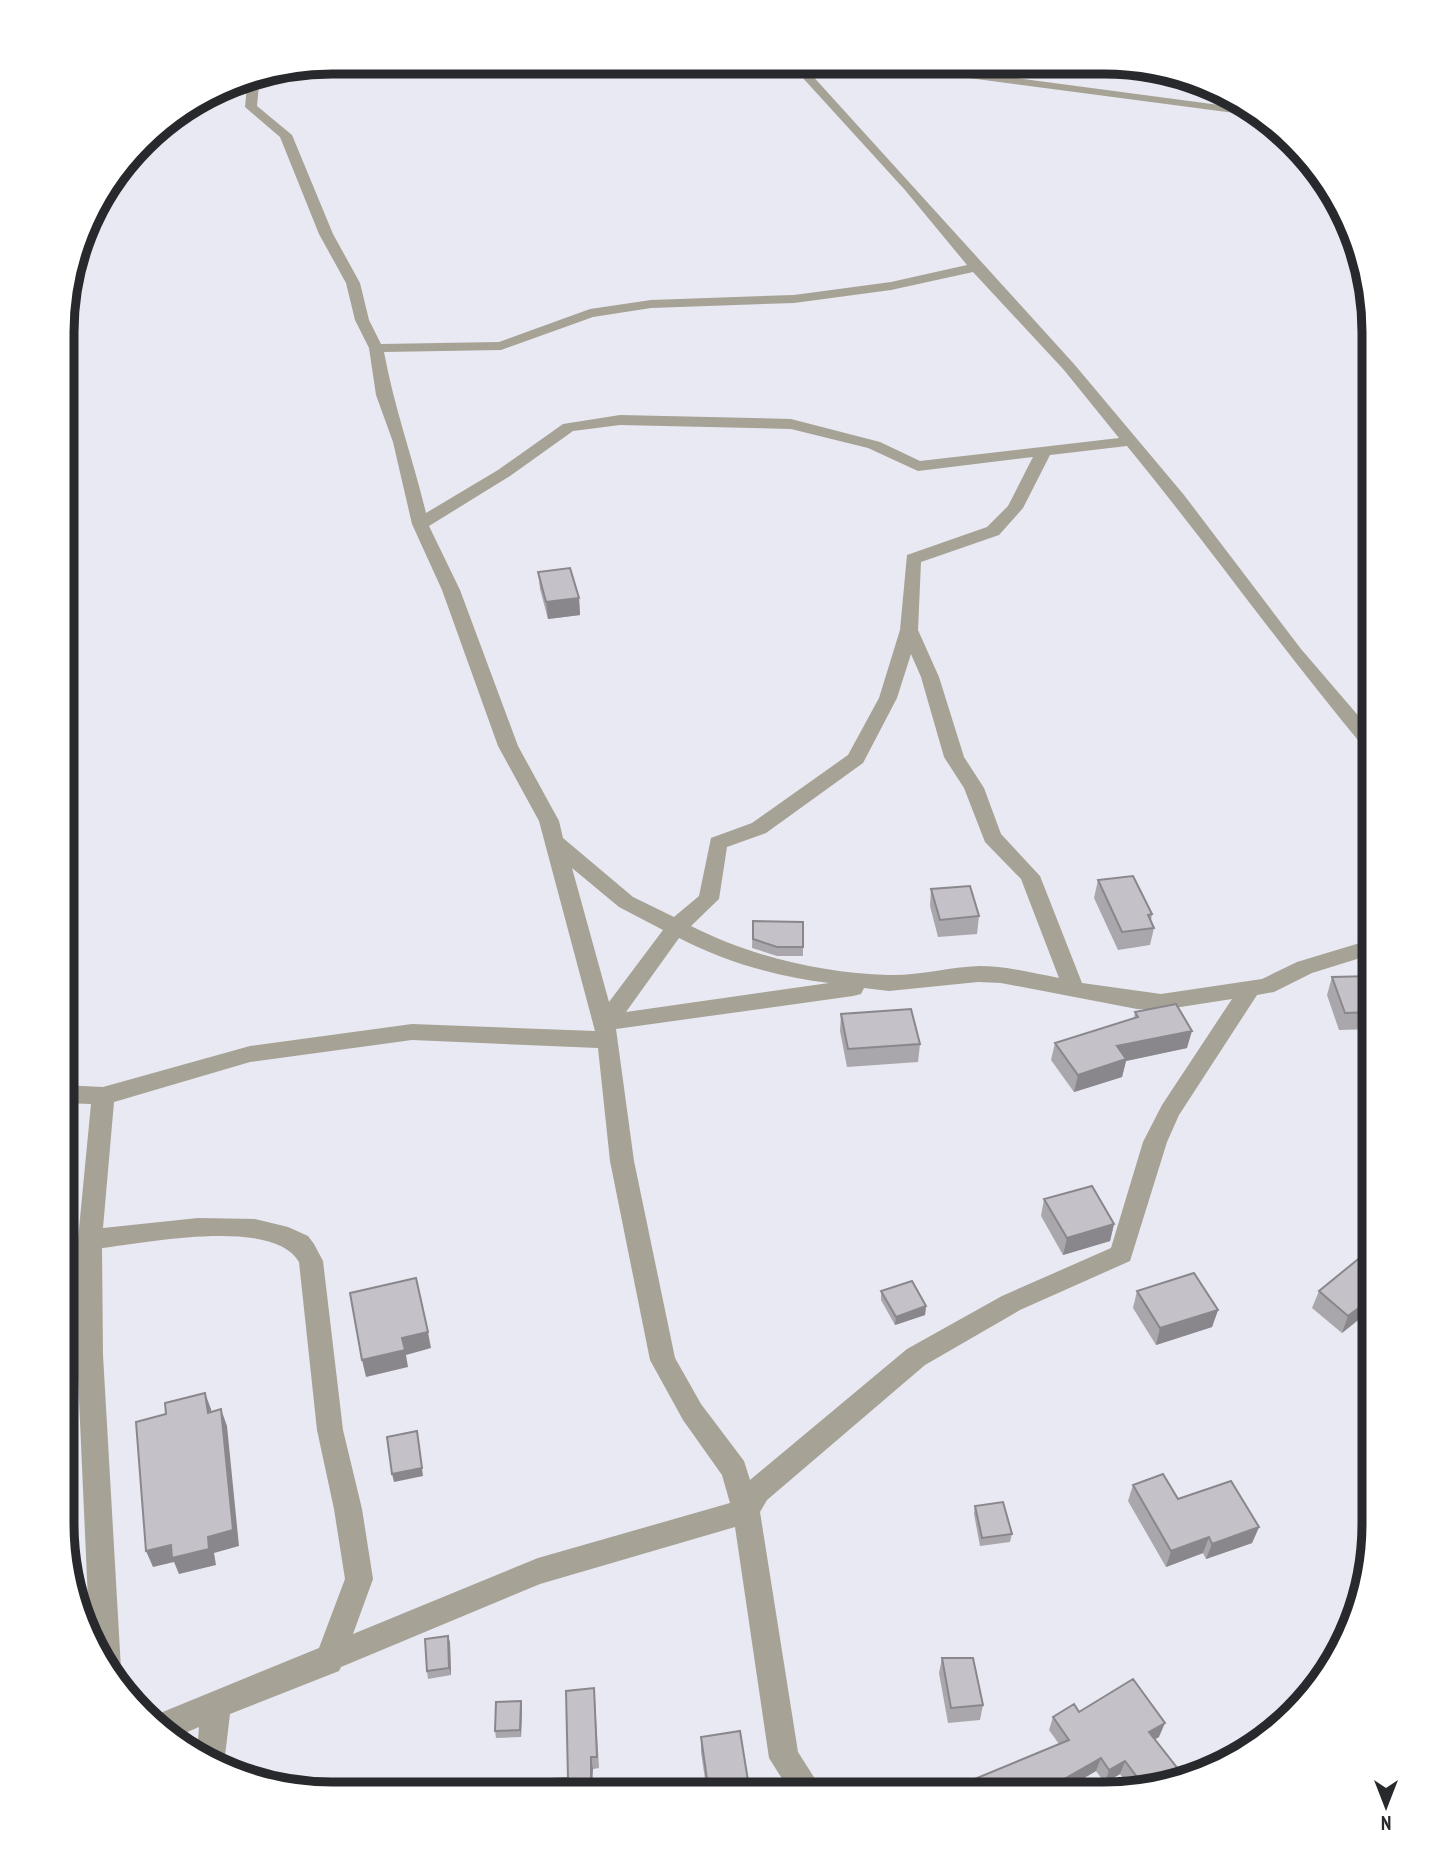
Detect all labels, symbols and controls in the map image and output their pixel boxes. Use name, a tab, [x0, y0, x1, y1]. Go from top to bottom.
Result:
north arrow	[1351, 1771, 1421, 1841]
text: N	[1381, 1811, 1391, 1835]

